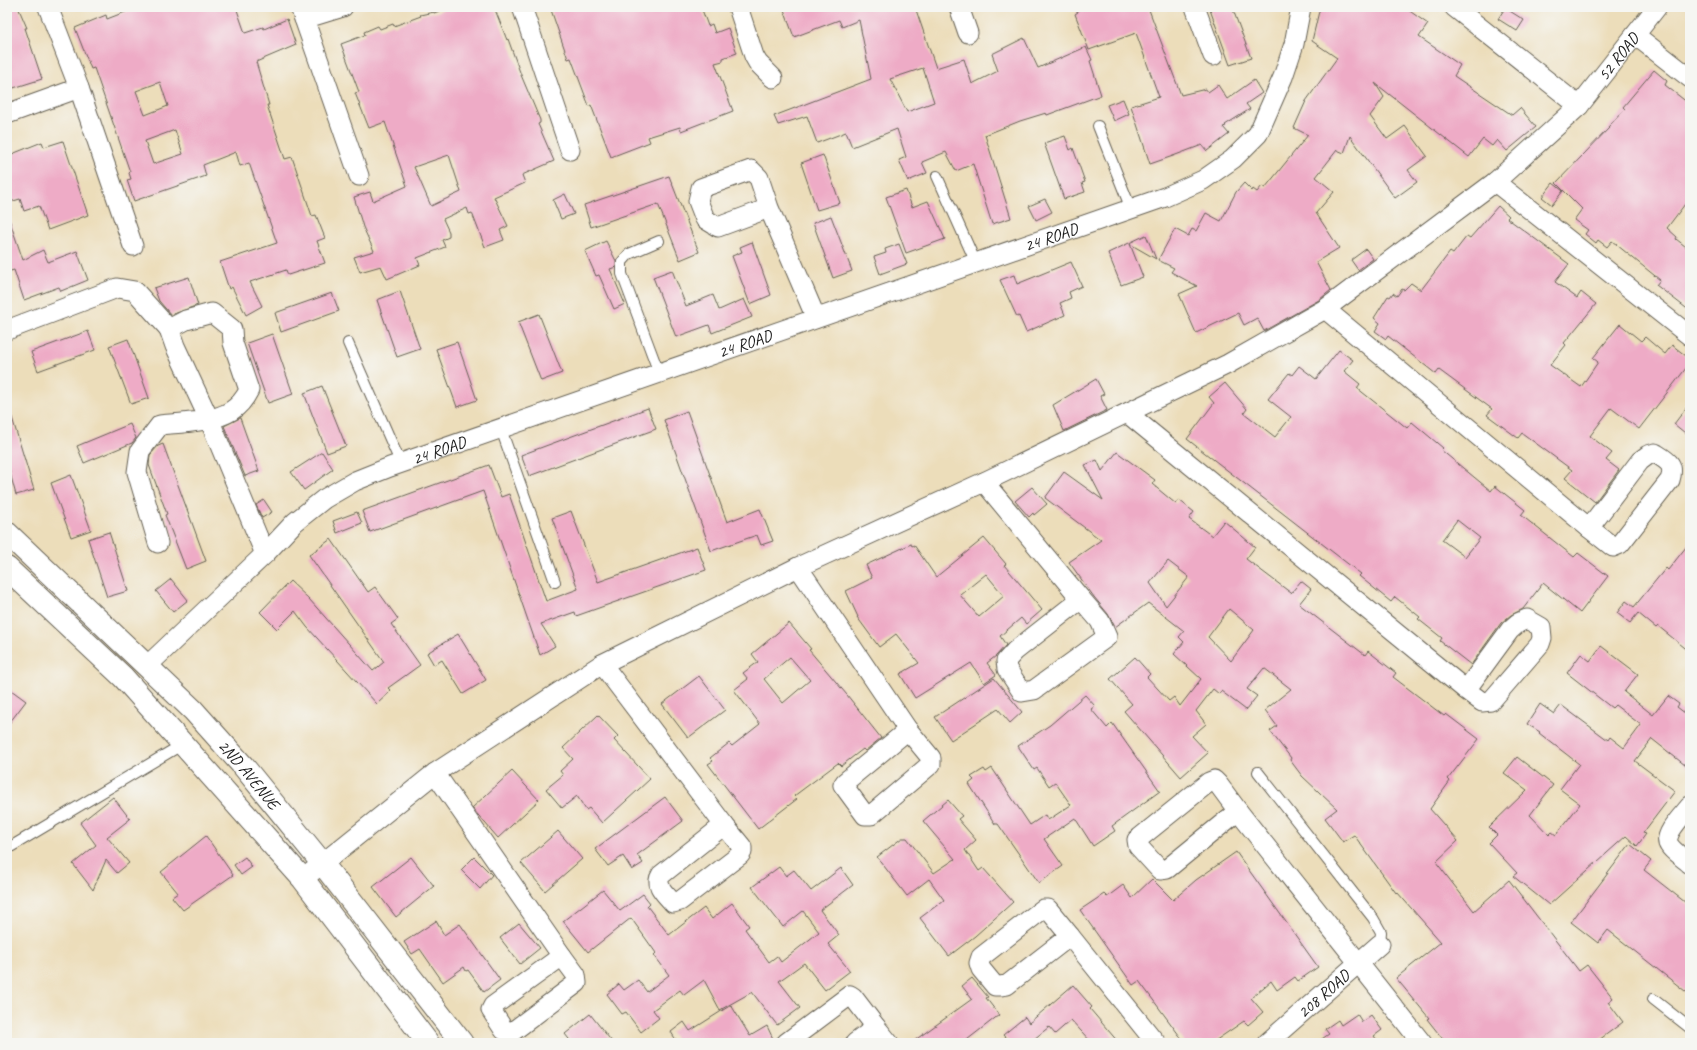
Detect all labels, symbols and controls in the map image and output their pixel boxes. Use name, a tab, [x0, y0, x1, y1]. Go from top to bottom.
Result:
street label: 52 ROAD	[1593, 27, 1644, 85]
street label: 24 ROAD	[1021, 217, 1082, 256]
street label: 24 ROAD	[715, 324, 776, 362]
street label: 24 ROAD	[409, 431, 470, 469]
street label: 2ND AVENUE	[214, 735, 286, 815]
street label: 208 ROAD	[1293, 964, 1355, 1022]

